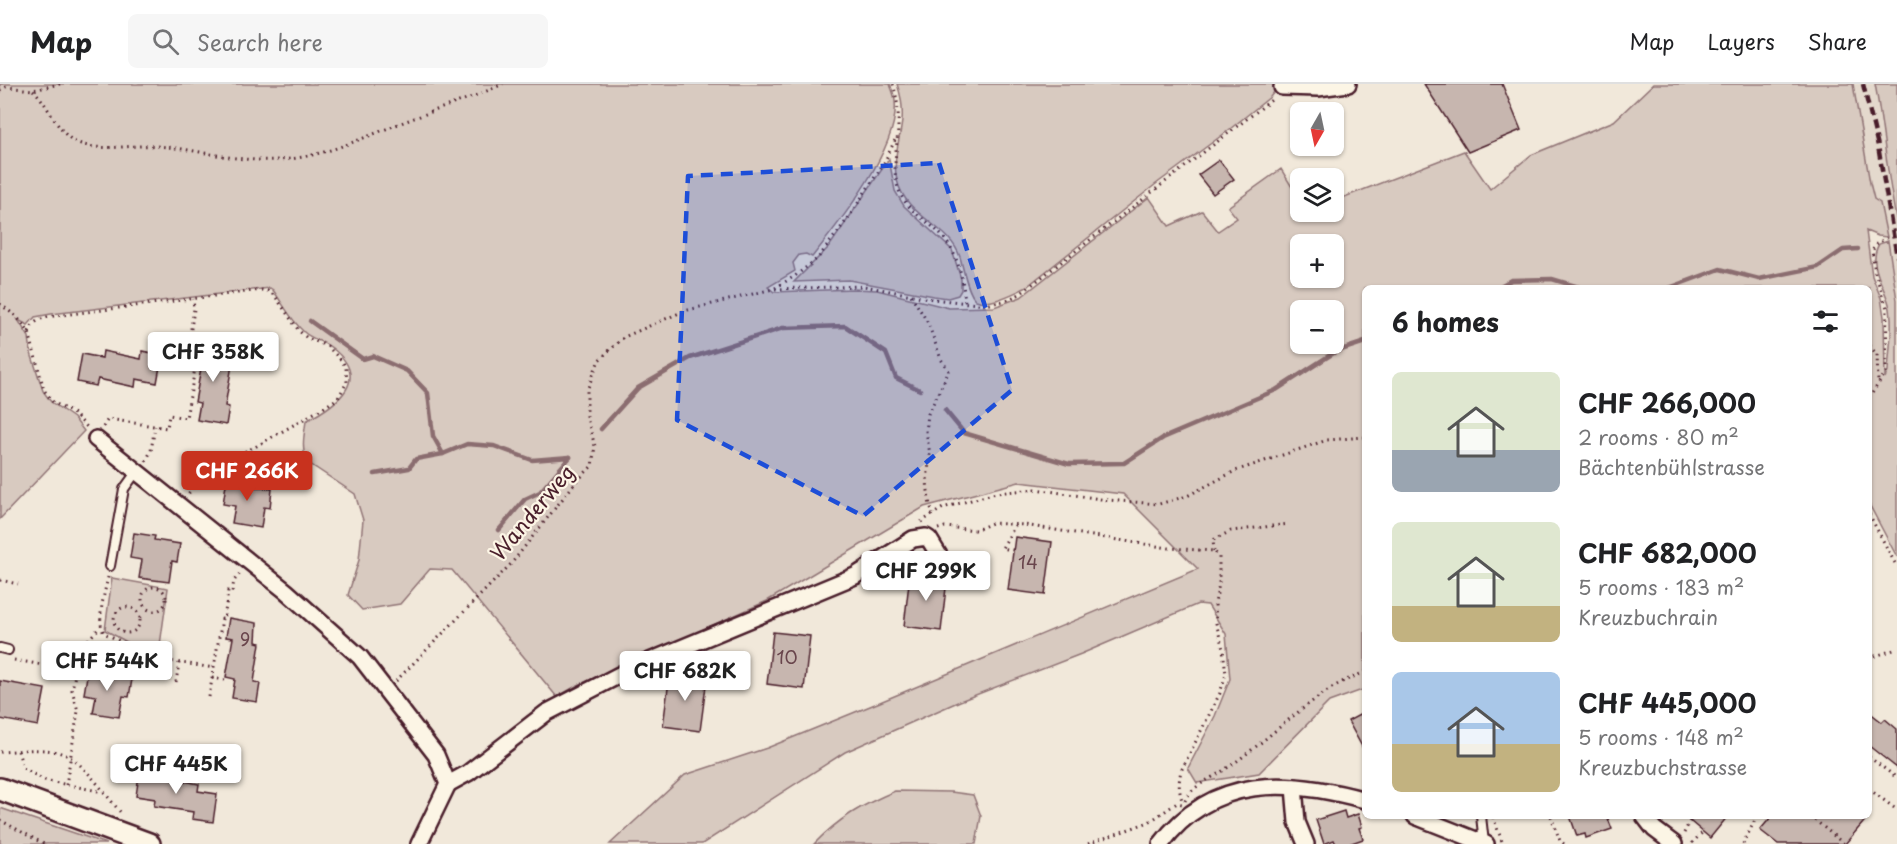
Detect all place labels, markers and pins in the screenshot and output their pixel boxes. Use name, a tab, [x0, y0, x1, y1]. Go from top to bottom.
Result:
pin: CHF 358K	[151, 332, 275, 383]
pin: CHF 266K	[185, 451, 309, 502]
pin: CHF 299K	[864, 551, 988, 602]
pin: CHF 544K	[45, 641, 169, 692]
pin: CHF 682K	[623, 651, 747, 702]
pin: CHF 445K	[114, 744, 238, 795]

